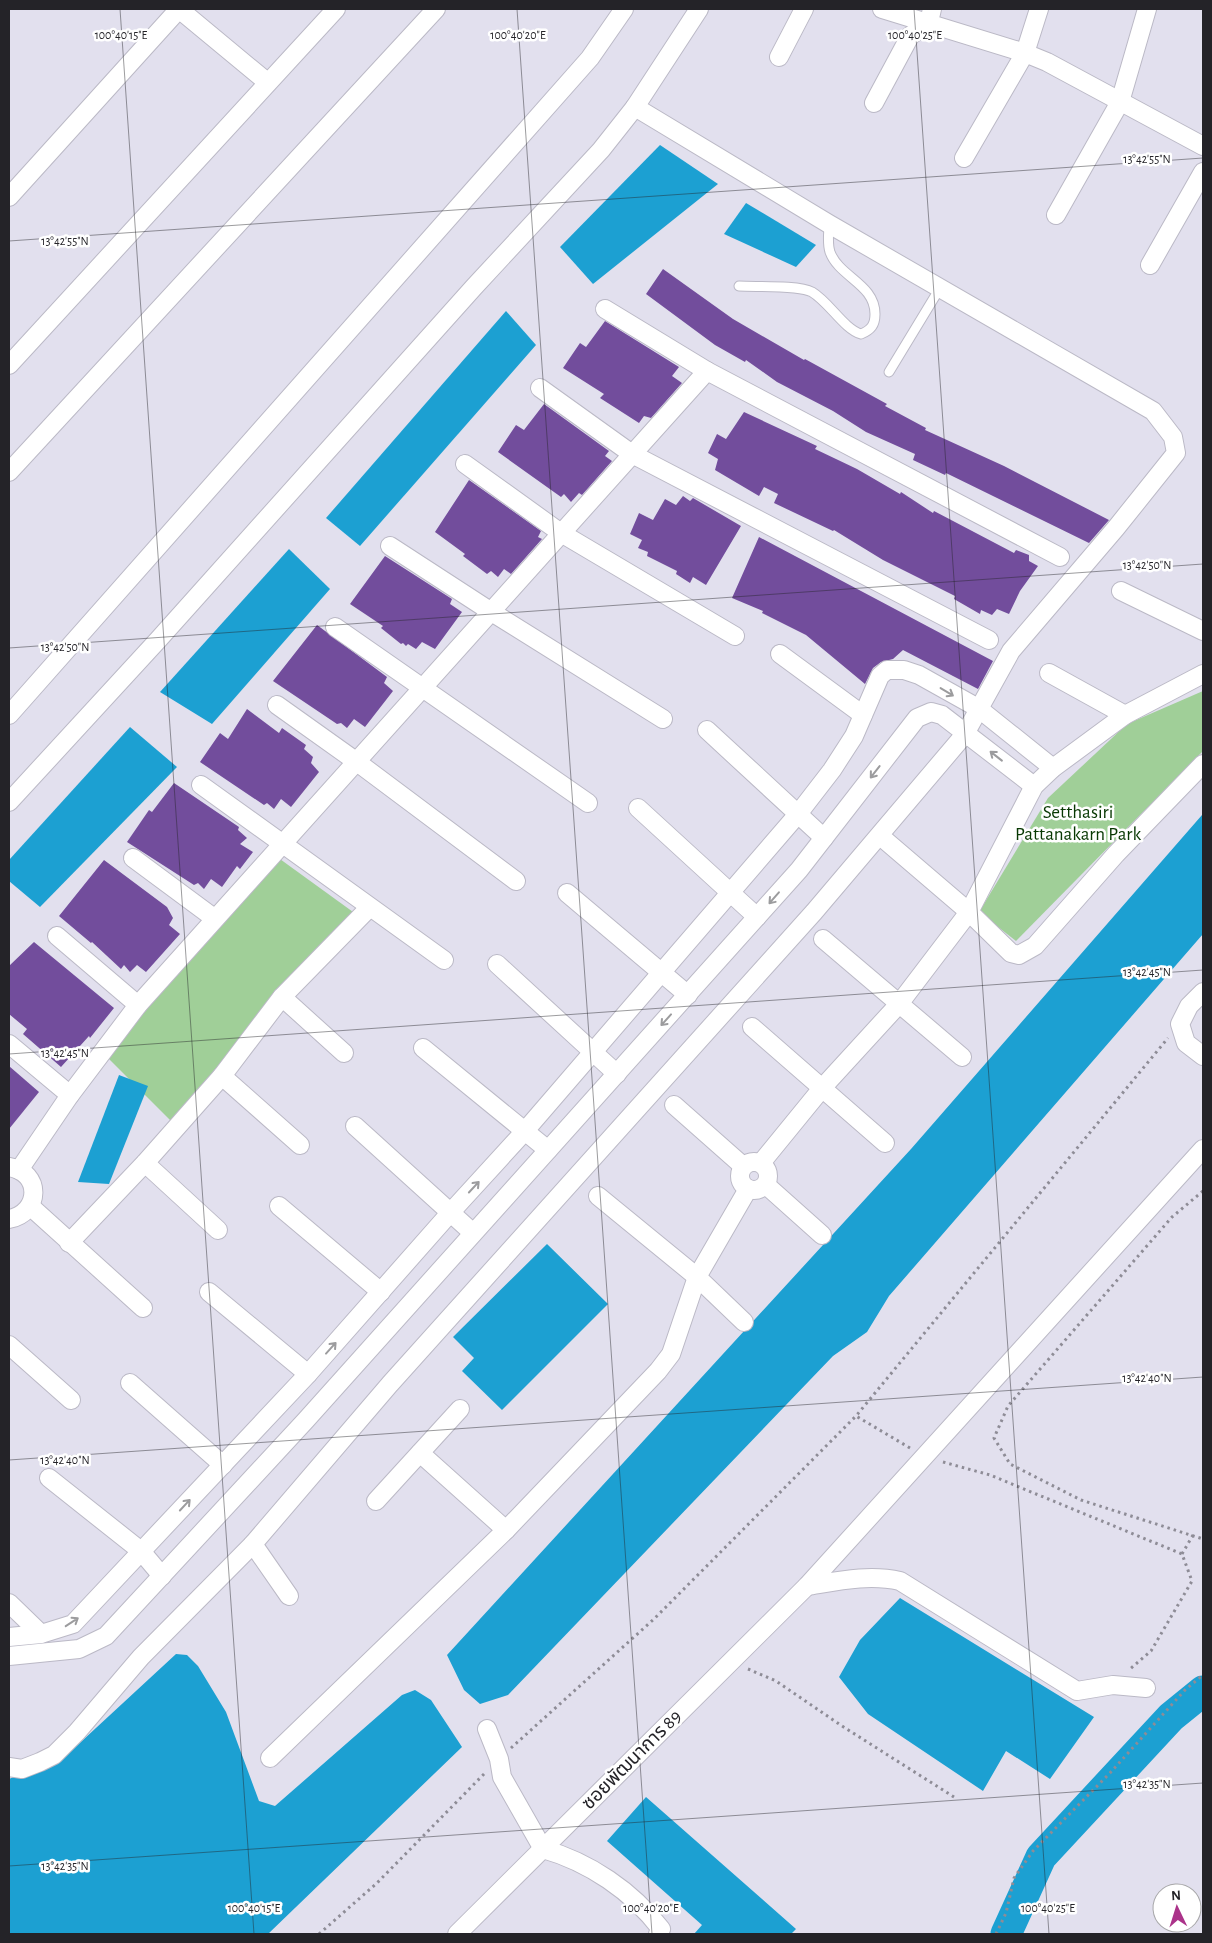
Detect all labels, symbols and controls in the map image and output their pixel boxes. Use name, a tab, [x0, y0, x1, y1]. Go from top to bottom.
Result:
text: 100°40'15"E	[95, 29, 148, 41]
text: 100°40'20"E	[490, 29, 546, 41]
text: 100°40'25"E	[888, 29, 942, 41]
text: 13°42'55"N	[1123, 153, 1171, 165]
text: 13°42'55"N	[41, 235, 89, 247]
text: 13°42'50"N	[1123, 559, 1171, 571]
text: 13°42'50"N	[41, 641, 89, 653]
one-way arrow	[940, 687, 954, 697]
one-way arrow	[989, 751, 1002, 762]
one-way arrow	[870, 765, 881, 778]
park label: Setthasiri Pattanakarn Park	[1015, 803, 1141, 844]
one-way arrow	[768, 892, 779, 905]
text: 13°42'45"N	[1123, 966, 1171, 978]
one-way arrow	[660, 1013, 672, 1026]
text: 13°42'45"N	[41, 1047, 89, 1059]
one-way arrow	[468, 1180, 479, 1193]
one-way arrow	[326, 1342, 337, 1355]
text: 13°42'40"N	[1122, 1372, 1172, 1384]
text: 13°42'40"N	[40, 1454, 90, 1466]
one-way arrow	[179, 1499, 191, 1512]
one-way arrow	[65, 1616, 79, 1627]
street label: ซอยพัฒนาการ 89	[578, 1706, 685, 1813]
text: 13°42'35"N	[1123, 1778, 1171, 1790]
text: 13°42'35"N	[41, 1860, 89, 1872]
north arrow	[1152, 1883, 1202, 1933]
text: N	[1171, 1889, 1182, 1903]
text: 100°40'15"E	[228, 1902, 281, 1914]
text: 100°40'20"E	[623, 1902, 679, 1914]
text: 100°40'25"E	[1021, 1902, 1075, 1914]

